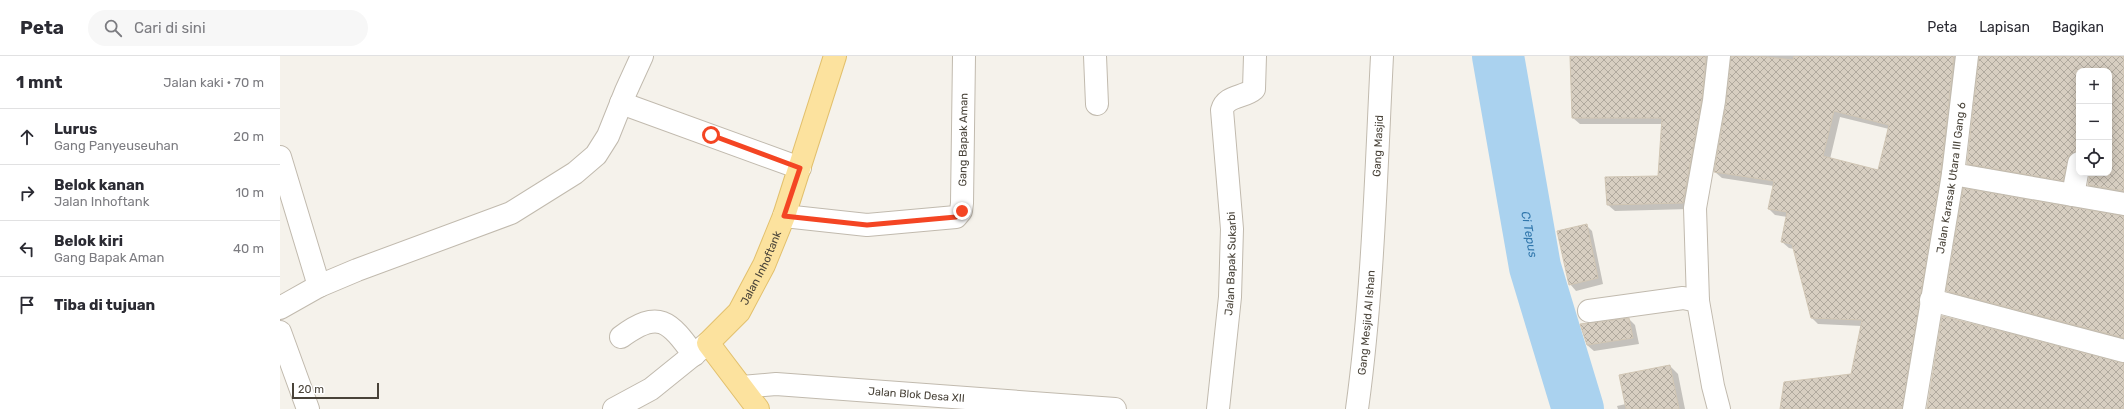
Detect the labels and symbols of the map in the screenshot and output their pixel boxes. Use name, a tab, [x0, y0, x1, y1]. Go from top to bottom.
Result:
street label: Gang Bapak Aman	[956, 93, 970, 187]
street label: Jalan Karasak Utara III Gang 6	[1934, 101, 1969, 255]
street label: Gang Masjid	[1370, 115, 1386, 177]
route start	[702, 126, 720, 144]
route end	[953, 202, 971, 220]
water label: Ci Tepus	[1518, 210, 1540, 258]
street label: Jalan Bapak Sukarbi	[1222, 211, 1239, 316]
street label: Jalan Inhoftank	[738, 229, 784, 307]
street label: Gang Mesjid Al Ishan	[1355, 270, 1378, 376]
scale bar	[292, 381, 379, 400]
street label: Jalan Blok Desa XII	[868, 385, 965, 405]

